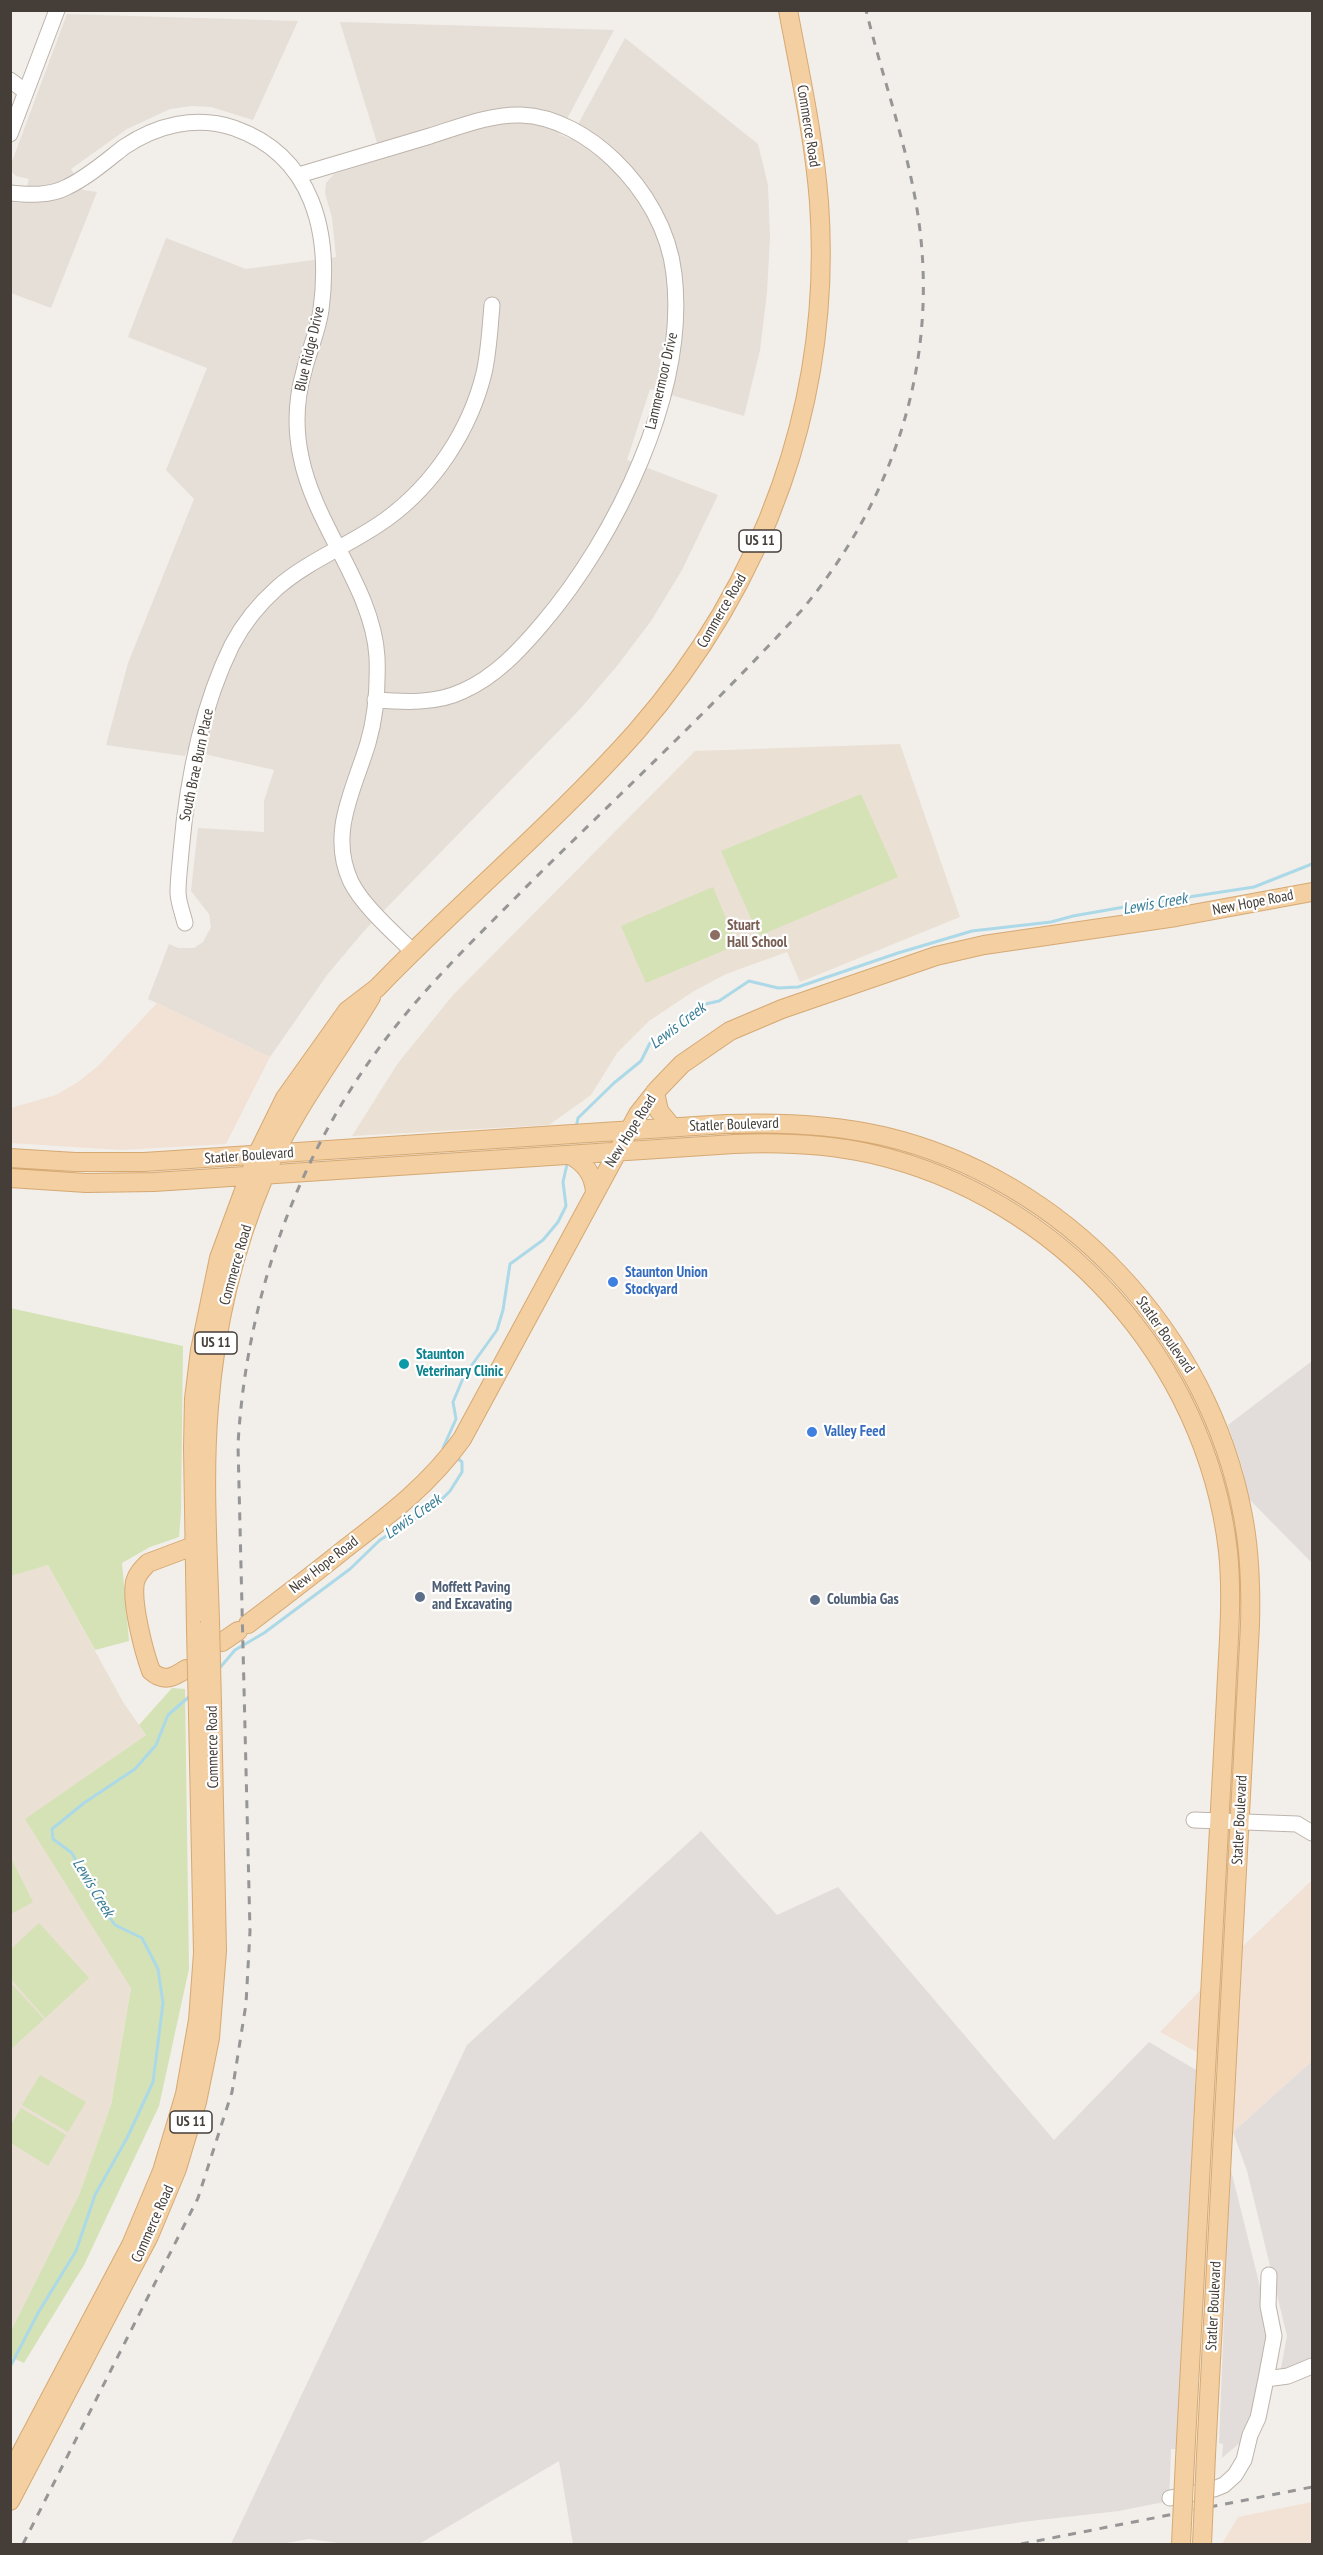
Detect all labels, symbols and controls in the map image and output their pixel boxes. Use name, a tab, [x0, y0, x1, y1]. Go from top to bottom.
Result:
street label: Commerce Road	[793, 84, 823, 168]
street label: Blue Ridge Drive	[292, 305, 328, 393]
street label: Lammermoor Drive	[642, 331, 682, 431]
road number: US 11	[739, 530, 781, 552]
street label: Commerce Road	[694, 571, 750, 651]
street label: South Brae Burn Place	[176, 707, 218, 823]
street label: New Hope Road	[1211, 886, 1295, 920]
water label: Lewis Creek	[1121, 889, 1189, 919]
place label: Stuart Hall School	[727, 917, 787, 952]
marker: Stuart Hall School	[708, 928, 722, 942]
water label: Lewis Creek	[646, 999, 710, 1053]
street label: New Hope Road	[602, 1091, 660, 1171]
street label: Statler Boulevard	[689, 1114, 779, 1136]
street label: Statler Boulevard	[204, 1144, 294, 1168]
street label: Commerce Road	[216, 1223, 256, 1307]
place label: Staunton Union Stockyard	[625, 1264, 708, 1299]
marker: Staunton Union Stockyard	[606, 1275, 620, 1289]
street label: Statler Boulevard	[1132, 1293, 1198, 1377]
road number: US 11	[195, 1332, 237, 1354]
place label: Staunton Veterinary Clinic	[416, 1346, 503, 1381]
marker: Staunton Veterinary Clinic	[397, 1357, 411, 1371]
place label: Valley Feed	[824, 1423, 885, 1441]
marker: Valley Feed	[805, 1425, 819, 1439]
water label: Lewis Creek	[381, 1491, 445, 1543]
street label: New Hope Road	[286, 1533, 362, 1597]
place label: Moffett Paving and Excavating	[432, 1579, 512, 1614]
marker: Moffett Paving and Excavating	[413, 1590, 427, 1604]
place label: Columbia Gas	[827, 1591, 899, 1609]
marker: Columbia Gas	[808, 1593, 822, 1607]
street label: Commerce Road	[203, 1705, 223, 1789]
street label: Statler Boulevard	[1229, 1775, 1251, 1865]
water label: Lewis Creek	[68, 1855, 118, 1921]
road number: US 11	[170, 2111, 212, 2133]
street label: Commerce Road	[128, 2183, 178, 2265]
street label: Statler Boulevard	[1203, 2261, 1225, 2351]

